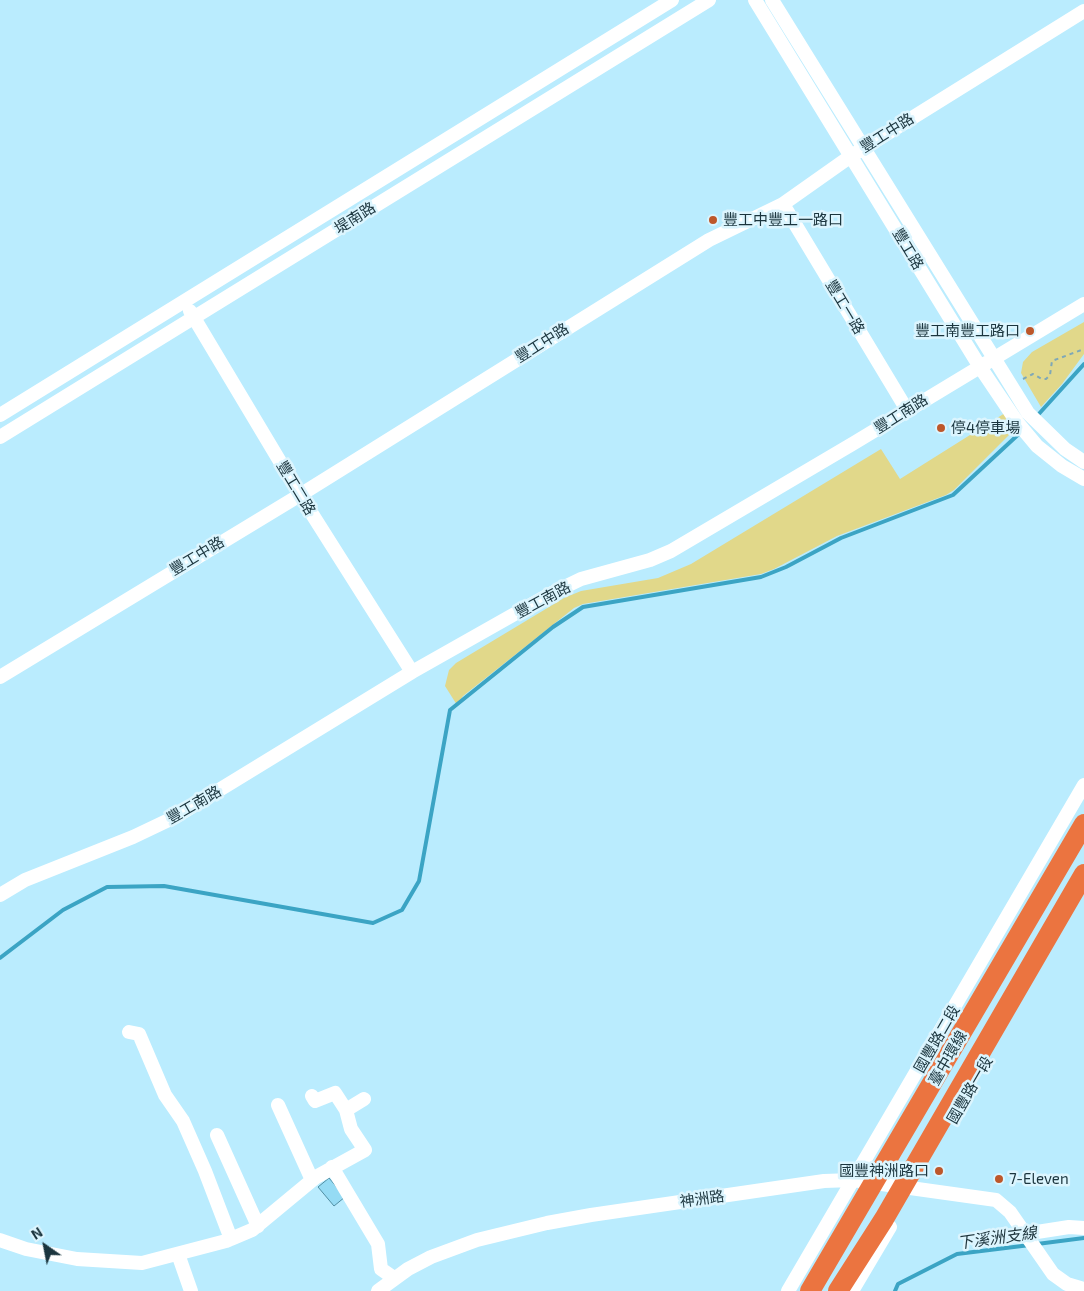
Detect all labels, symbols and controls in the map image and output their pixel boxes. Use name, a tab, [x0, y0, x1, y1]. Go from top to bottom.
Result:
street label: 豐工中路	[857, 109, 917, 157]
street label: 堤南路	[331, 198, 379, 238]
place label: 豐工中豐工一路口	[723, 211, 843, 229]
marker: 豐工中豐工一路口	[707, 214, 719, 226]
street label: 豐工路	[889, 225, 927, 273]
street label: 豐工一路	[822, 277, 868, 337]
street label: 豐工中路	[512, 319, 572, 367]
place label: 豐工南豐工路口	[915, 322, 1020, 340]
marker: 豐工南豐工路口	[1024, 325, 1036, 337]
street label: 豐工南路	[871, 390, 931, 438]
place label: 停4停車場	[951, 419, 1020, 437]
marker: 停4停車場	[935, 422, 947, 434]
street label: 豐工二路	[273, 458, 319, 518]
street label: 豐工中路	[167, 533, 227, 579]
street label: 豐工南路	[512, 578, 574, 622]
street label: 豐工南路	[164, 782, 224, 828]
street label: 國豐路二段	[910, 1002, 964, 1076]
street label: 臺中環線	[925, 1028, 971, 1088]
street label: 國豐路一段	[943, 1053, 997, 1127]
place label: 國豐神洲路口	[839, 1162, 929, 1180]
marker: 國豐神洲路口	[933, 1165, 945, 1177]
place label: 7-Eleven	[1009, 1170, 1069, 1188]
marker: 7-Eleven	[993, 1173, 1005, 1185]
street label: 神洲路	[678, 1187, 726, 1211]
north arrow	[20, 1221, 70, 1271]
text: N	[28, 1223, 45, 1243]
water label: 下溪洲支線	[956, 1223, 1038, 1253]

